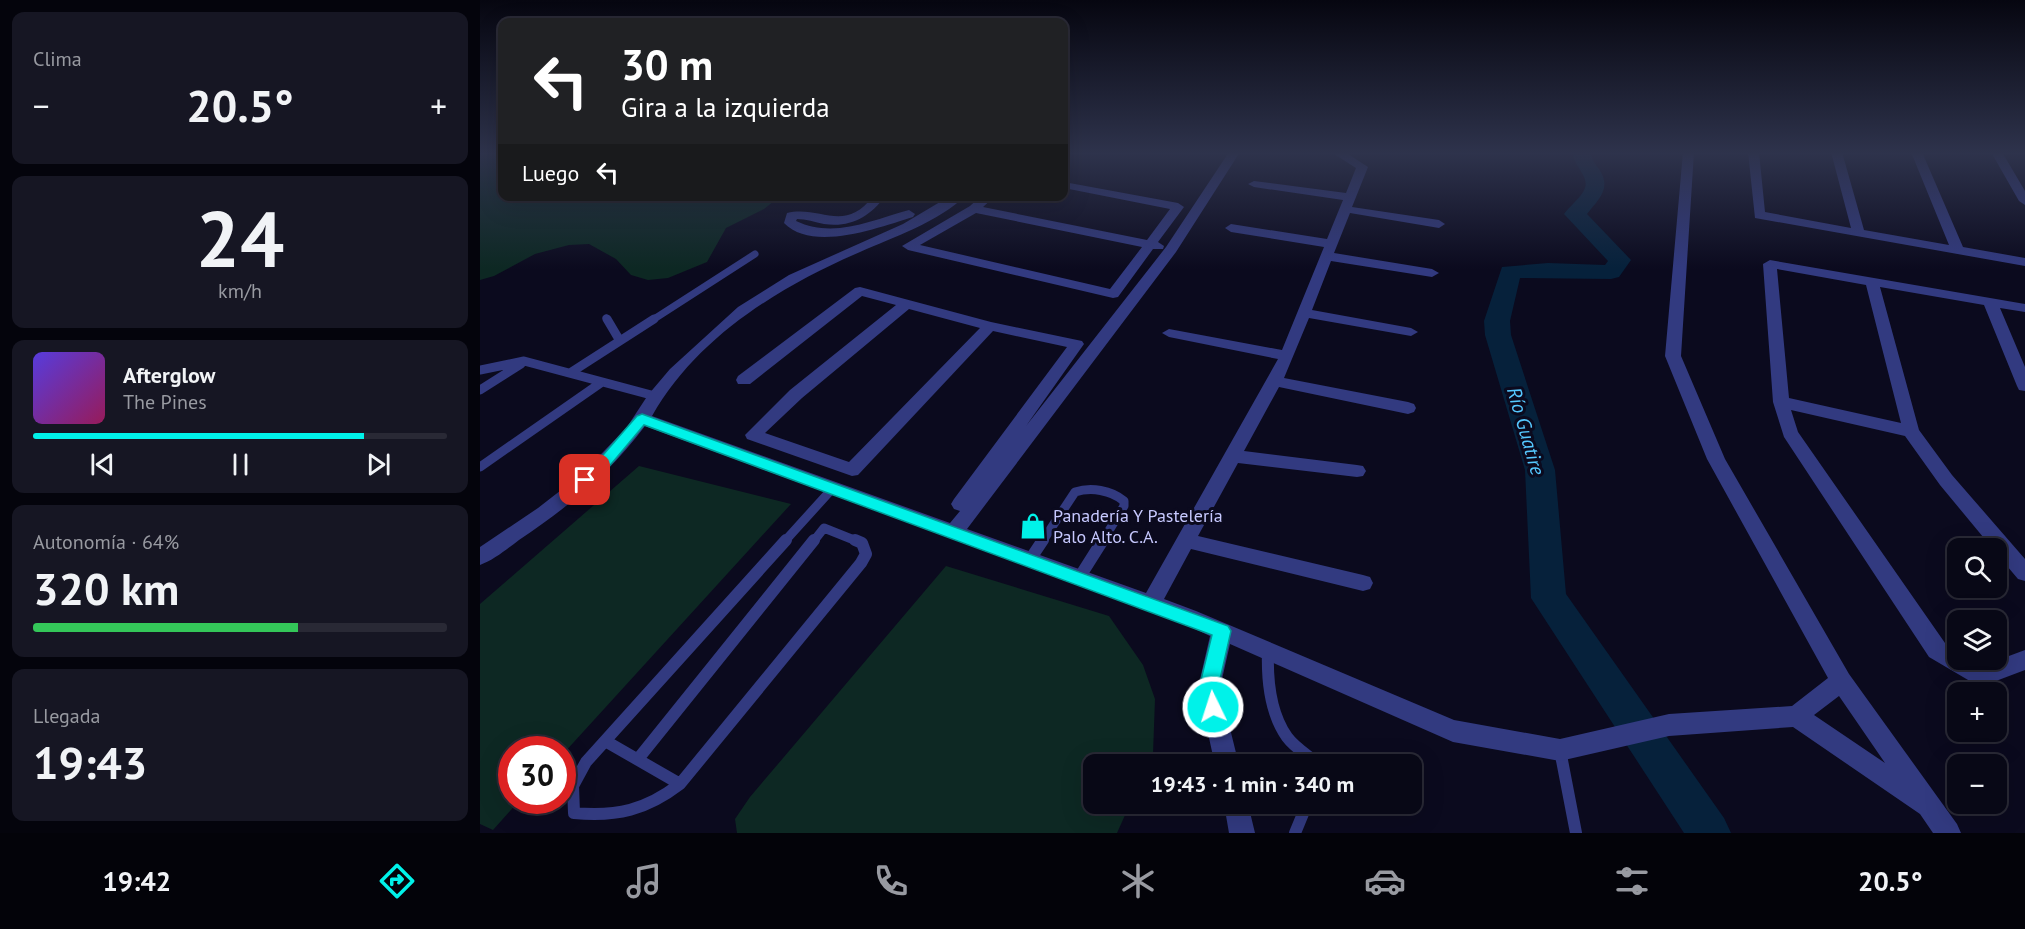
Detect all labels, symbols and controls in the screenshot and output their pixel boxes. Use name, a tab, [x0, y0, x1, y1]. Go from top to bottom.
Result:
text: 30 m	[621, 37, 713, 92]
icon: left	[522, 42, 600, 120]
text: Clima	[33, 46, 82, 72]
text: 20.5°	[186, 76, 294, 134]
text: −	[33, 84, 50, 127]
text: +	[430, 84, 447, 127]
text: Gira a la izquierda	[621, 90, 830, 124]
icon: left	[591, 156, 624, 189]
text: Luego	[522, 159, 579, 187]
text: 24	[196, 188, 284, 289]
text: km/h	[218, 278, 262, 304]
text: Afterglow	[123, 361, 215, 389]
water label: Río Guatire	[1501, 384, 1551, 479]
text: The Pines	[123, 389, 207, 415]
icon: previous	[86, 448, 119, 481]
icon: pause	[224, 448, 257, 481]
icon: next	[362, 448, 395, 481]
pin	[559, 454, 610, 505]
icon: arrive	[568, 463, 601, 496]
place label: Panadería Y Pastelería Palo Alto. C.A.	[1053, 504, 1223, 548]
shop icon: Panadería Y Pastelería Palo Alto. C.A.	[1018, 511, 1048, 541]
text: Autonomía · 64%	[33, 529, 179, 555]
map controls	[1947, 538, 2007, 814]
button: search	[1947, 538, 2007, 598]
text: 320 km	[33, 559, 179, 617]
button: layers	[1947, 610, 2007, 670]
position arrow	[1181, 675, 1245, 739]
button: +	[1947, 682, 2007, 742]
text: Llegada	[33, 703, 100, 729]
text: 19:43	[33, 733, 147, 791]
speed limit sign: 30	[498, 736, 576, 814]
button: −	[1947, 754, 2007, 814]
text: 19:43 · 1 min · 340 m	[1151, 770, 1354, 798]
icon: directions	[376, 860, 418, 902]
icon: music	[623, 860, 665, 902]
icon: phone	[870, 860, 912, 902]
icon: climate	[1117, 860, 1159, 902]
icon: car	[1364, 860, 1406, 902]
icon: filters	[1611, 860, 1653, 902]
text: 19:42	[103, 864, 171, 898]
text: 20.5°	[1858, 864, 1922, 898]

